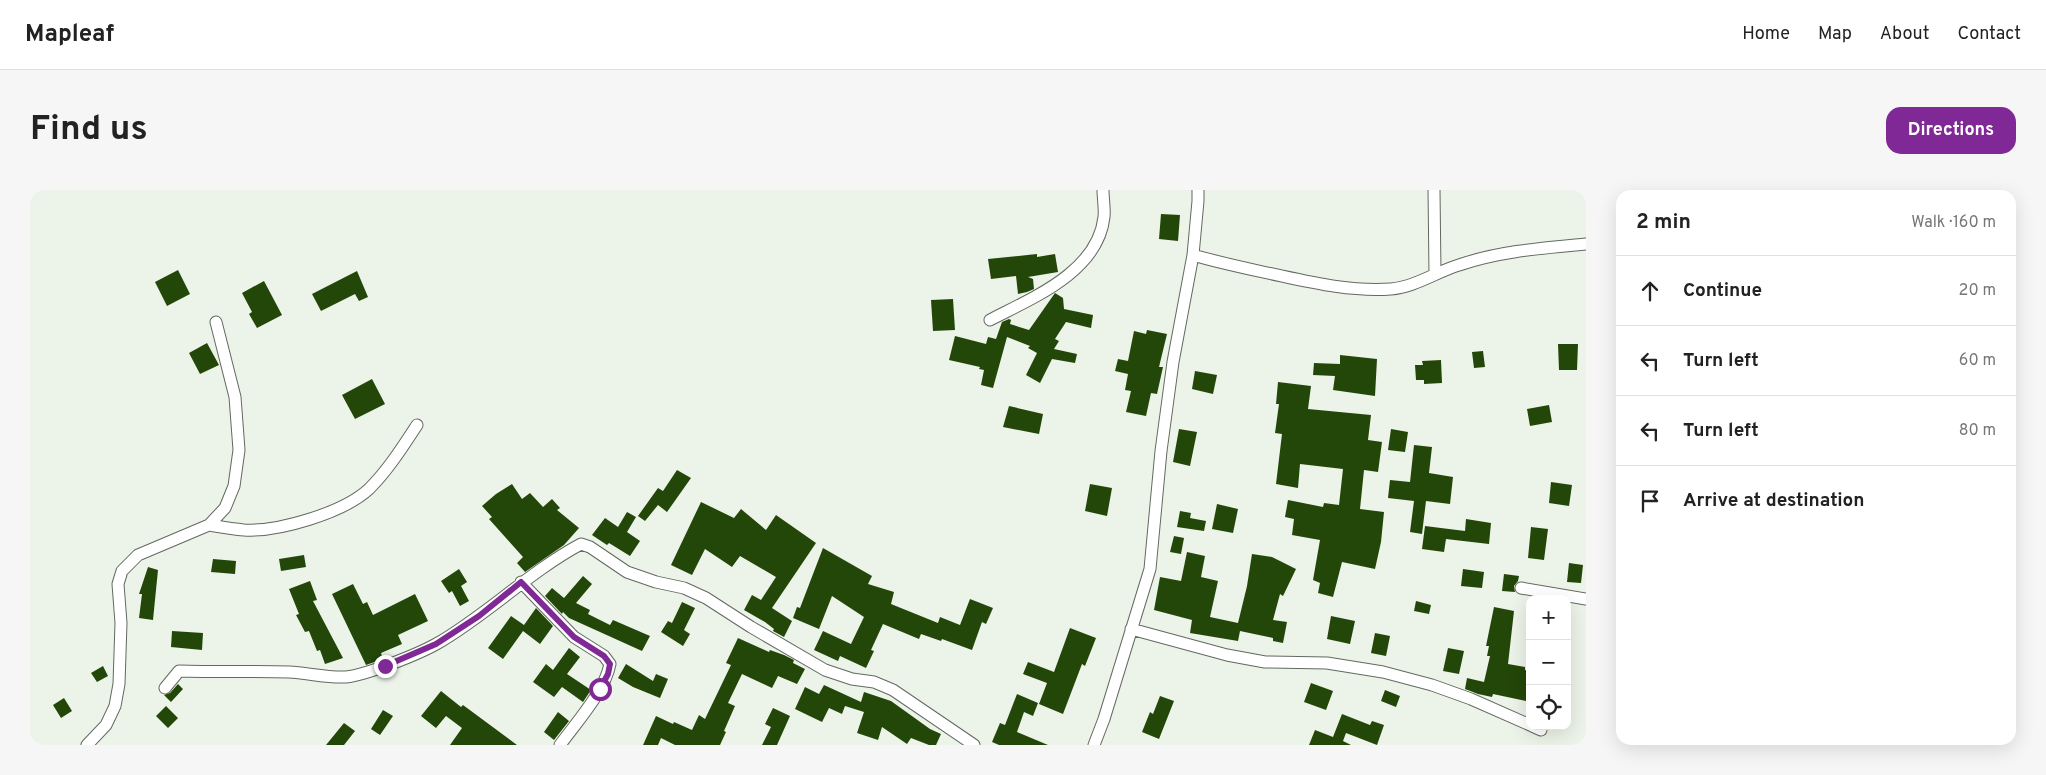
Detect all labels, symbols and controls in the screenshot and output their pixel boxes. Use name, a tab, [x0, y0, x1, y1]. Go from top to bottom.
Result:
text: Mapleaf	[25, 20, 114, 50]
text: Home	[1742, 23, 1790, 46]
text: Map	[1818, 23, 1852, 46]
text: About	[1880, 23, 1929, 46]
text: Contact	[1957, 23, 2021, 46]
button: Directions	[1886, 107, 2016, 154]
text: Find us	[30, 108, 148, 152]
text: 2 min	[1636, 209, 1691, 236]
text: Walk · 160 m	[1911, 213, 1996, 233]
icon: ahead	[1636, 277, 1664, 305]
text: Continue	[1683, 279, 1762, 303]
text: 20 m	[1959, 281, 1996, 301]
icon: left	[1636, 347, 1664, 375]
text: Turn left	[1683, 349, 1759, 373]
text: 60 m	[1959, 351, 1996, 371]
icon: left	[1636, 417, 1664, 445]
text: Turn left	[1683, 419, 1759, 443]
text: 80 m	[1959, 421, 1996, 441]
icon: arrive	[1636, 487, 1664, 515]
text: Arrive at destination	[1683, 489, 1864, 513]
map controls	[1526, 595, 1571, 730]
button: +	[1526, 595, 1571, 640]
button: −	[1526, 640, 1571, 685]
route end	[374, 655, 397, 678]
route start	[589, 678, 612, 701]
button: locate	[1526, 685, 1571, 730]

